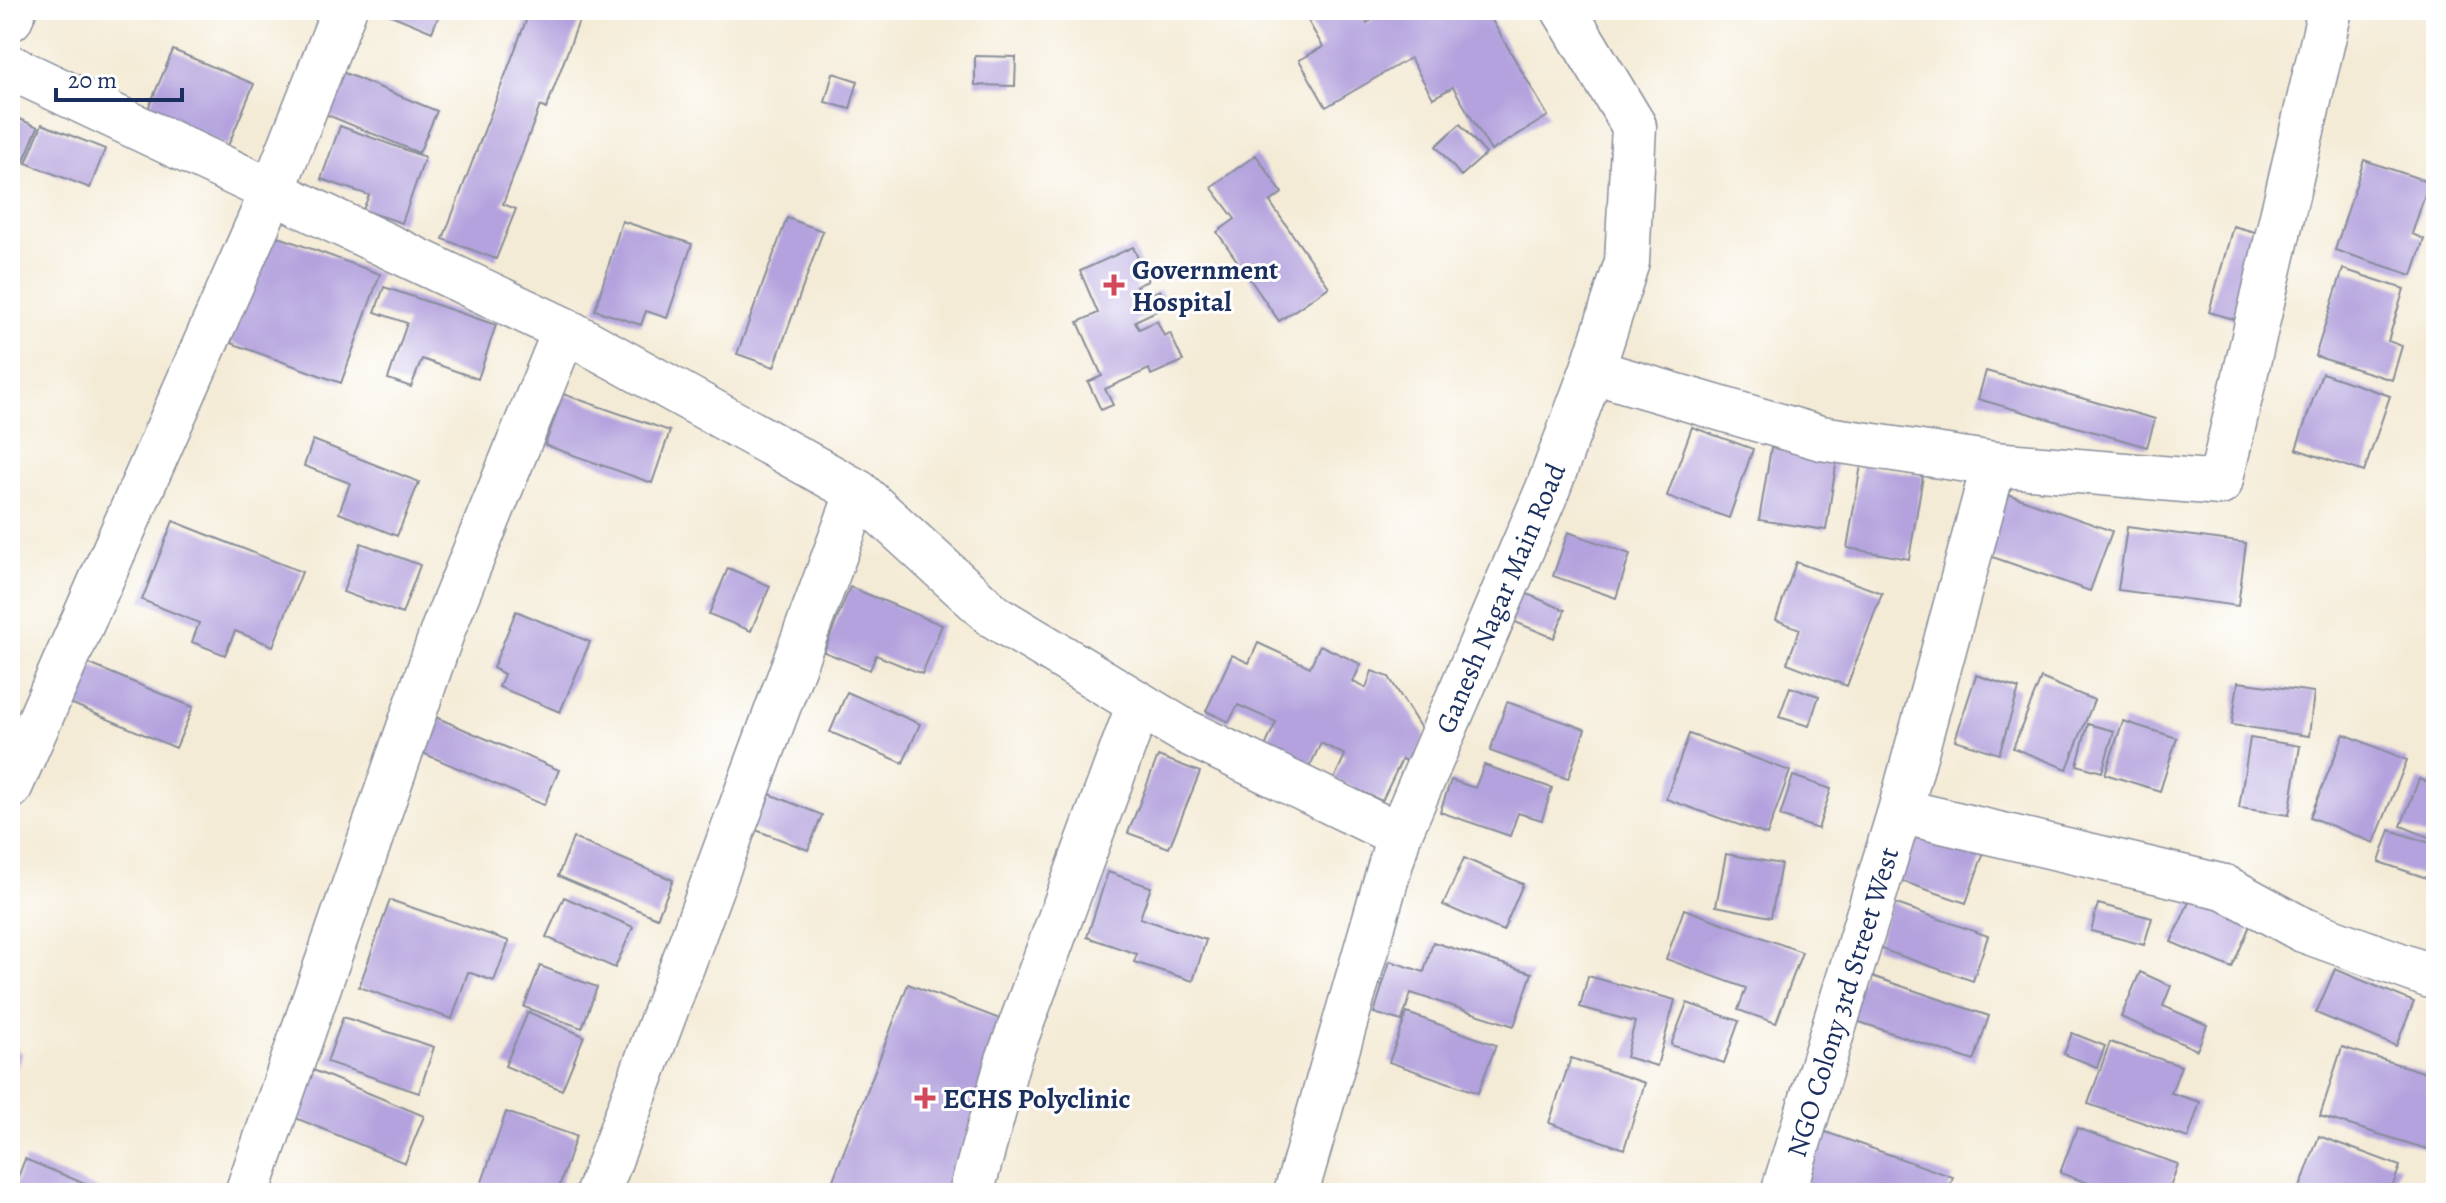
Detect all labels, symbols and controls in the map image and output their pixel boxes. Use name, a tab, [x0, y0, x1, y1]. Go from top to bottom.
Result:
scale bar	[56, 52, 182, 102]
text: 20 m	[68, 64, 117, 96]
place label: Government Hospital	[1132, 251, 1278, 321]
marker: Government Hospital	[1103, 274, 1125, 296]
street label: Ganesh Nagar Main Road	[1427, 456, 1575, 739]
street label: NGO Colony 3rd Street West	[1778, 843, 1908, 1162]
place label: ECHS Polyclinic	[943, 1080, 1131, 1118]
marker: ECHS Polyclinic	[914, 1087, 936, 1109]

